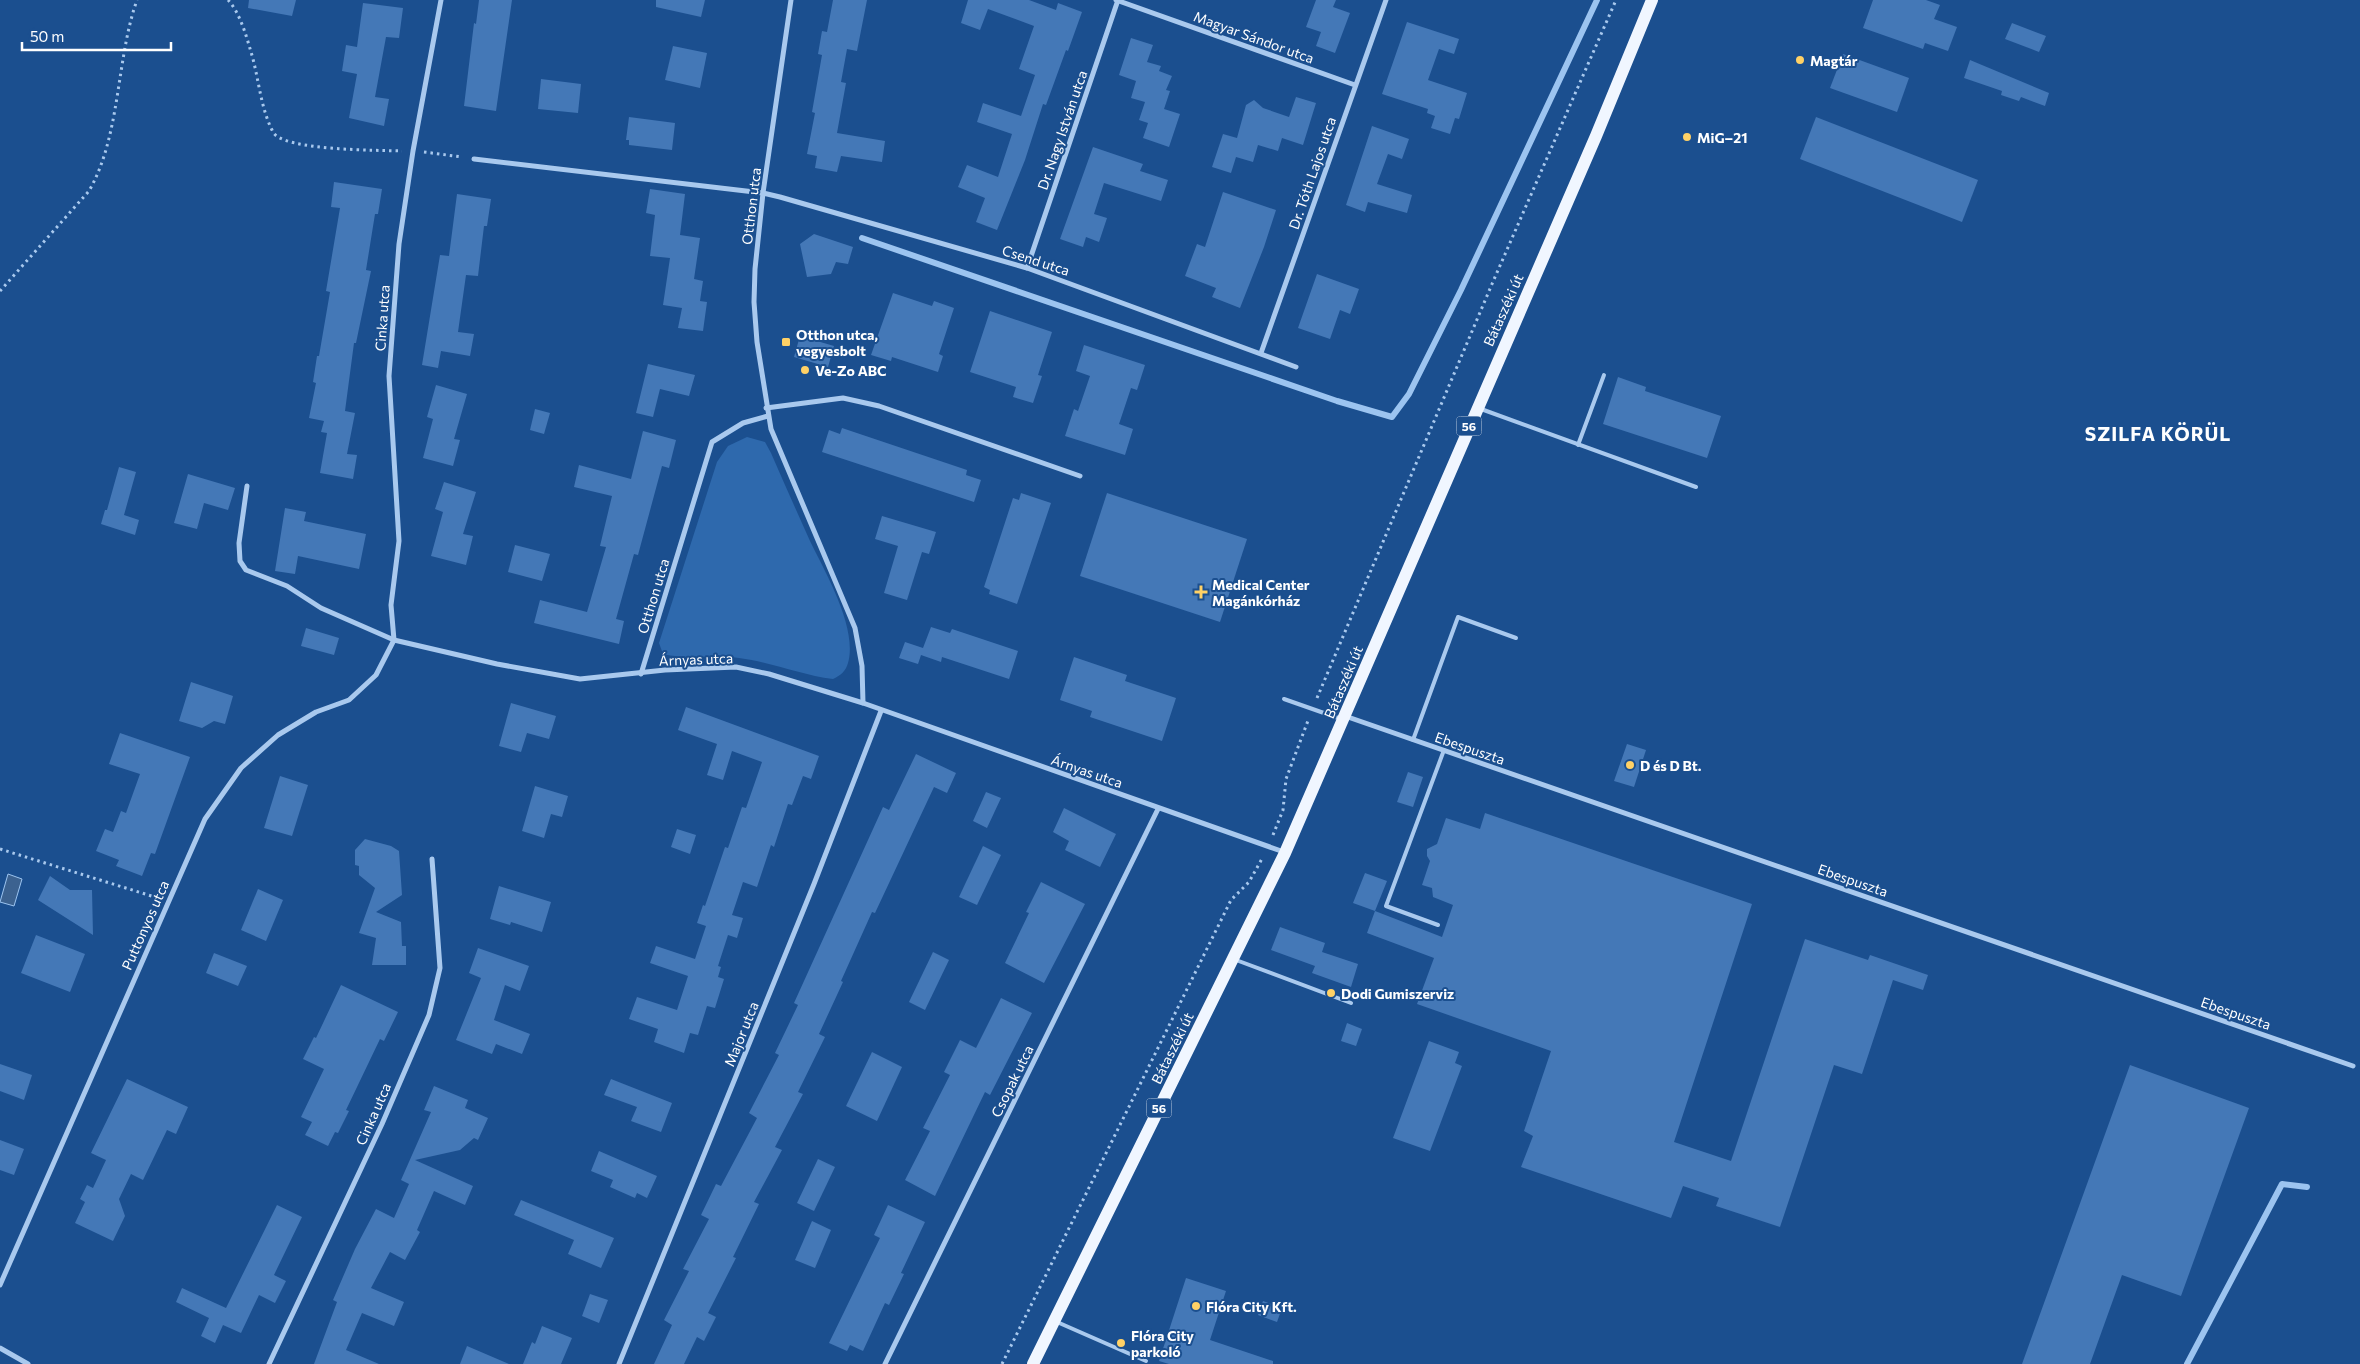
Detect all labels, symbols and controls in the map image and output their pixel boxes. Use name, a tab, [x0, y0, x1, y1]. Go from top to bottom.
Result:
street label: Magyar Sándor utca	[1192, 7, 1316, 67]
scale bar	[22, 20, 171, 52]
text: 50 m	[30, 27, 64, 45]
place label: Magtár	[1810, 52, 1858, 69]
marker: Magtár	[1794, 54, 1806, 66]
street label: Dr. Nagy István utca	[1034, 68, 1090, 192]
street label: Dr. Tóth Lajos utca	[1285, 115, 1339, 231]
place label: MiG–21	[1697, 129, 1747, 146]
marker: MiG–21	[1681, 131, 1693, 143]
street label: Otthon utca	[738, 166, 764, 246]
street label: Csend utca	[1000, 241, 1072, 279]
street label: Bátaszéki út	[1479, 271, 1527, 349]
street label: Cinka utca	[371, 284, 393, 352]
place label: Otthon utca, vegyesbolt	[796, 326, 878, 359]
marker: Otthon utca, vegyesbolt	[780, 336, 792, 348]
place label: Ve-Zo ABC	[815, 362, 887, 379]
marker: Ve-Zo ABC	[799, 364, 811, 376]
road number: 56	[1456, 416, 1482, 436]
district label: SZILFA KÖRÜL	[2085, 422, 2231, 445]
street label: Otthon utca	[634, 556, 672, 636]
place label: Medical Center Magánkórház	[1212, 576, 1310, 609]
marker: Medical Center Magánkórház	[1194, 585, 1208, 599]
street label: Bátaszéki út	[1320, 643, 1366, 721]
street label: Árnyas utca	[659, 649, 733, 669]
street label: Ebespuszta	[1433, 728, 1507, 768]
street label: Árnyas utca	[1049, 751, 1125, 791]
place label: D és D Bt.	[1640, 757, 1702, 774]
marker: D és D Bt.	[1624, 759, 1636, 771]
street label: Ebespuszta	[1816, 860, 1890, 900]
street label: Puttonyos utca	[118, 878, 172, 972]
place label: Dodi Gumiszerviz	[1341, 985, 1454, 1002]
marker: Dodi Gumiszerviz	[1325, 987, 1337, 999]
street label: Ebespuszta	[2199, 993, 2273, 1033]
street label: Major utca	[720, 999, 762, 1069]
street label: Bátaszéki út	[1147, 1009, 1197, 1087]
street label: Csopak utca	[987, 1042, 1037, 1120]
street label: Cinka utca	[352, 1080, 394, 1148]
road number: 56	[1146, 1098, 1172, 1118]
place label: Flóra City Kft.	[1206, 1298, 1297, 1315]
marker: Flóra City Kft.	[1190, 1300, 1202, 1312]
place label: Flóra City parkoló	[1131, 1327, 1194, 1360]
marker: Flóra City parkoló	[1115, 1337, 1127, 1349]

